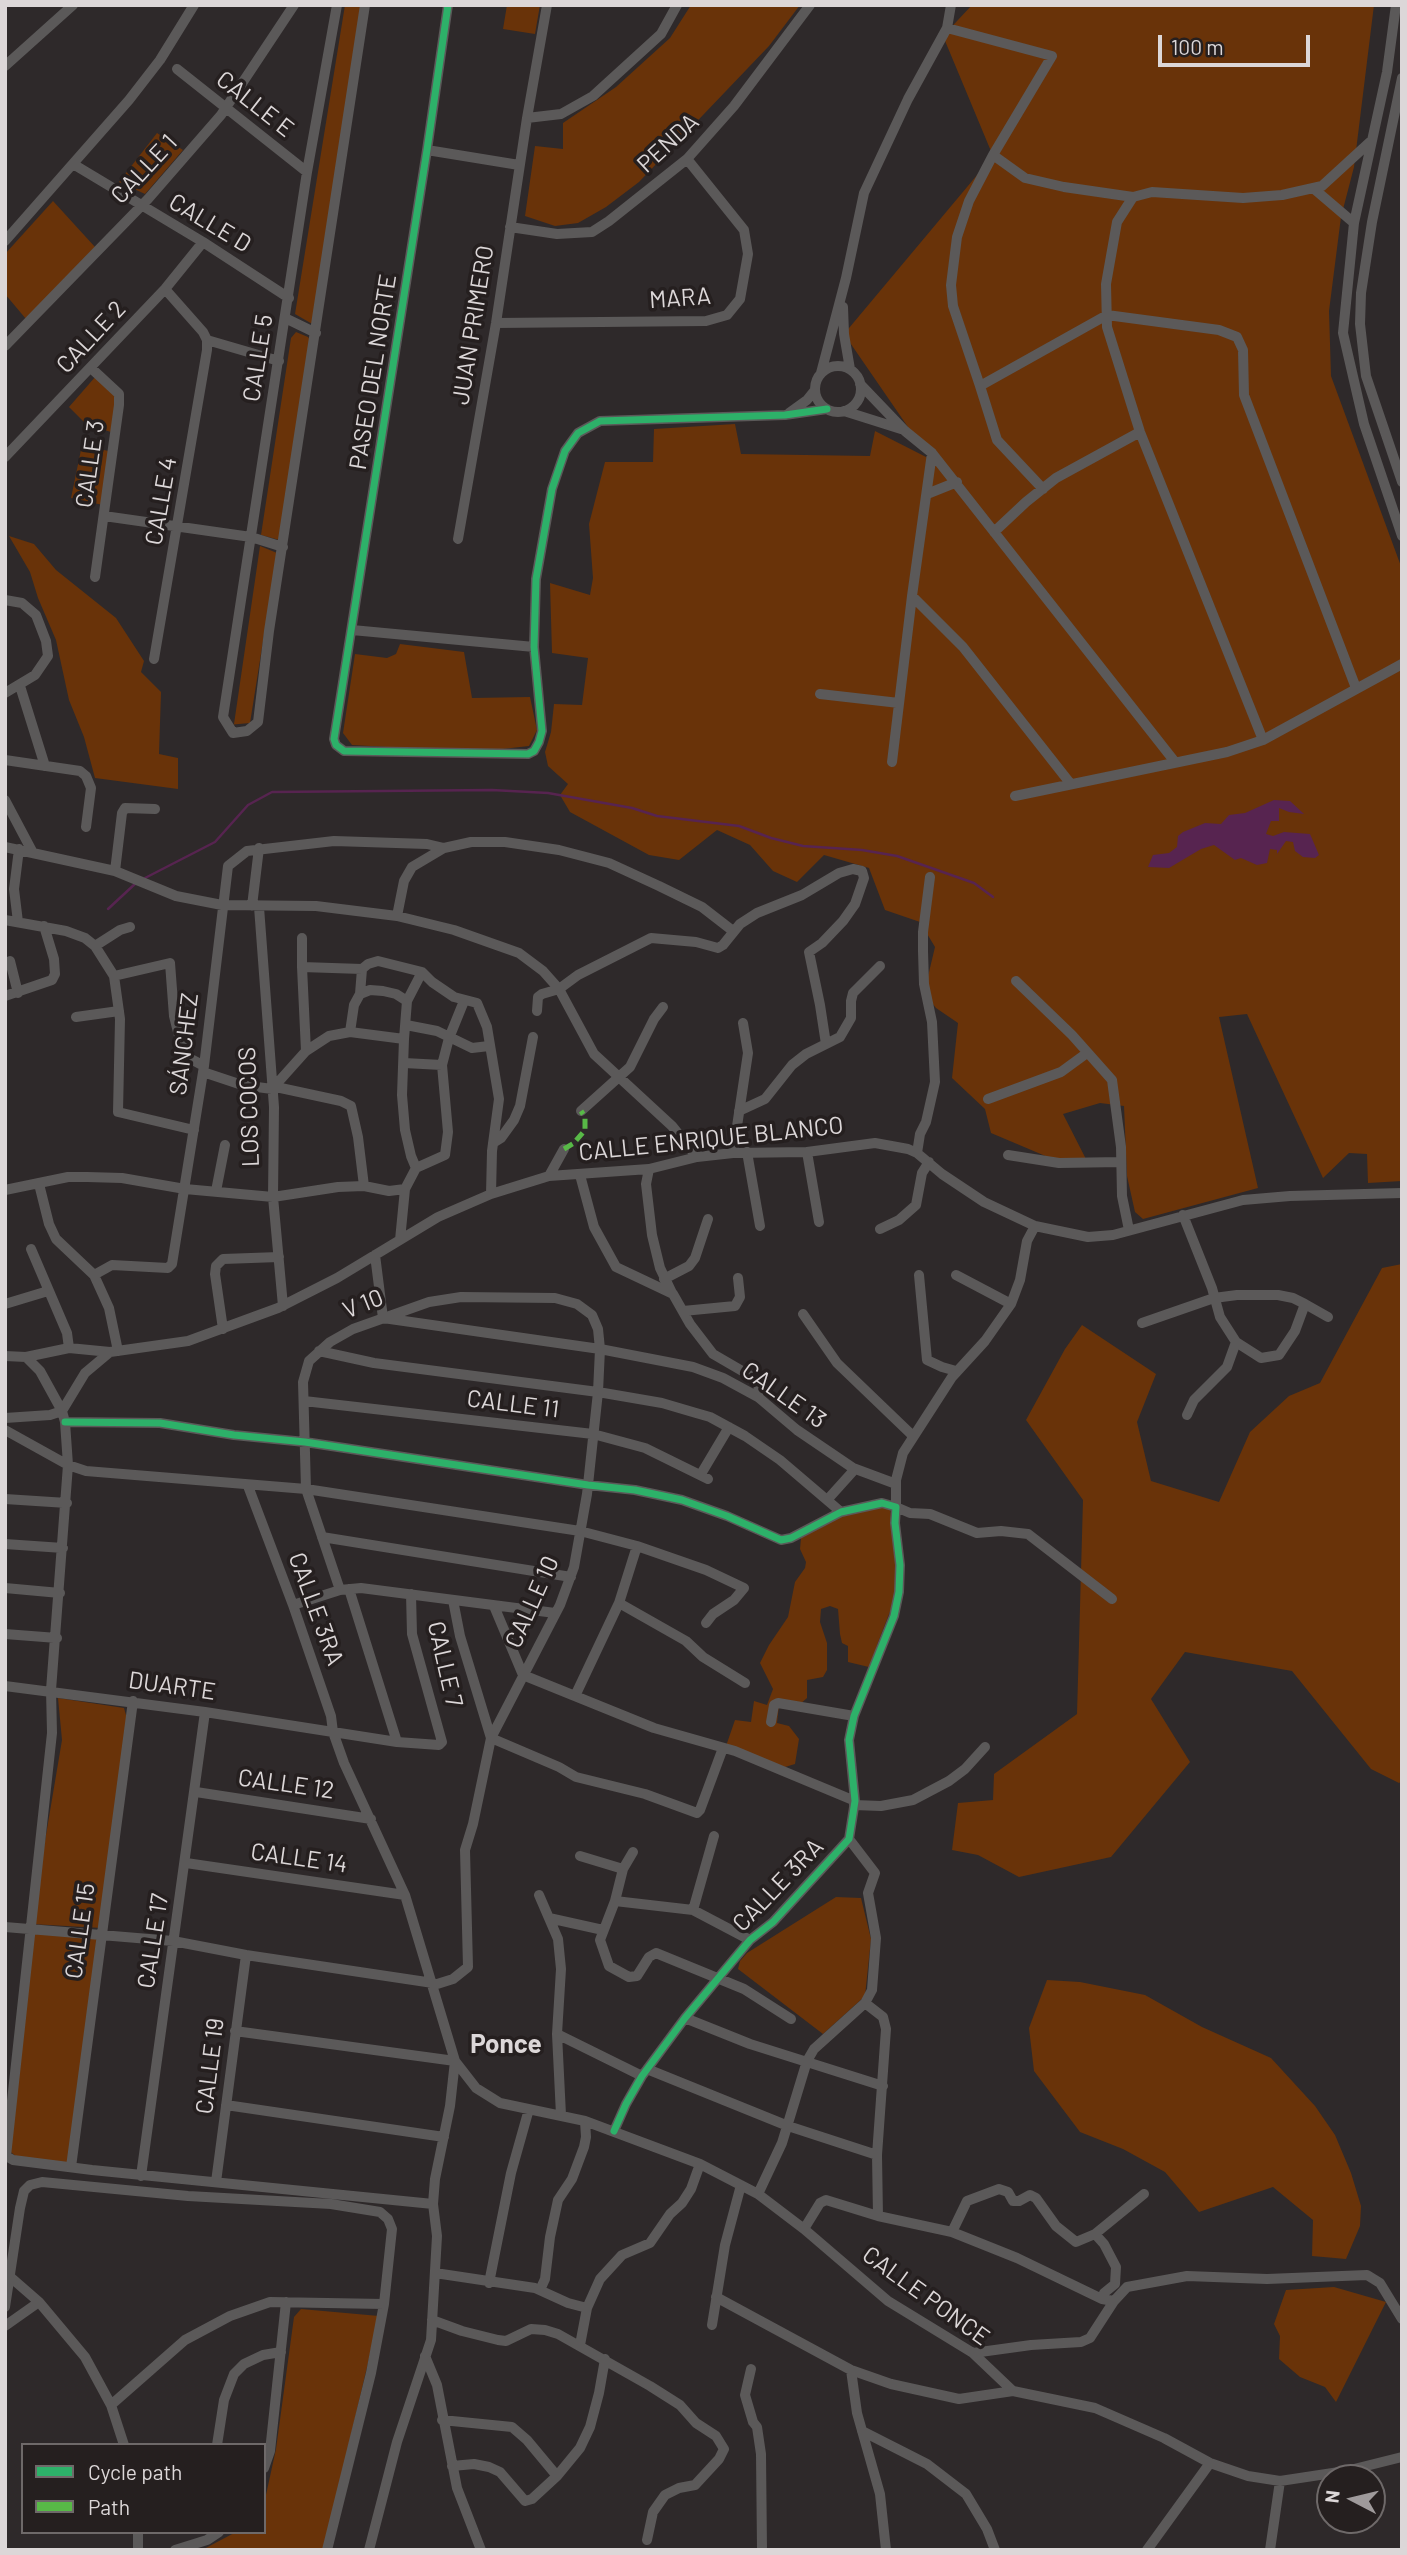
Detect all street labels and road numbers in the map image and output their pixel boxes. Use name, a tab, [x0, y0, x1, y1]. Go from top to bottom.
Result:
street label: CALLE E	[211, 65, 299, 143]
street label: PENDA	[631, 107, 705, 179]
street label: CALLE 1	[105, 128, 183, 210]
street label: CALLE D	[164, 187, 256, 259]
street label: JUAN PRIMERO	[446, 243, 500, 407]
street label: PASEO DEL NORTE	[343, 272, 403, 472]
street label: MARA	[648, 281, 712, 315]
street label: CALLE 2	[50, 295, 132, 379]
street label: CALLE 5	[237, 312, 279, 404]
street label: CALLE 3	[70, 418, 110, 510]
street label: CALLE 4	[139, 455, 183, 547]
street label: SÁNCHEZ	[163, 991, 205, 1097]
street label: LOS COCOS	[233, 1046, 265, 1168]
street label: CALLE ENRIQUE BLANCO	[577, 1111, 845, 1167]
street label: V 10	[339, 1283, 387, 1325]
street label: CALLE 13	[736, 1356, 832, 1434]
street label: CALLE 11	[465, 1384, 561, 1424]
street label: CALLE 3RA	[282, 1549, 350, 1669]
street label: CALLE 10	[499, 1552, 565, 1652]
street label: CALLE 7	[421, 1618, 469, 1710]
street label: DUARTE	[127, 1666, 217, 1706]
street label: CALLE 12	[236, 1763, 336, 1805]
street label: CALLE 3RA	[727, 1832, 829, 1938]
street label: CALLE 14	[249, 1837, 349, 1879]
street label: CALLE 15	[59, 1881, 101, 1981]
street label: CALLE 17	[131, 1892, 175, 1990]
street label: CALLE 19	[190, 2016, 230, 2116]
street label: CALLE PONCE	[857, 2240, 995, 2352]

